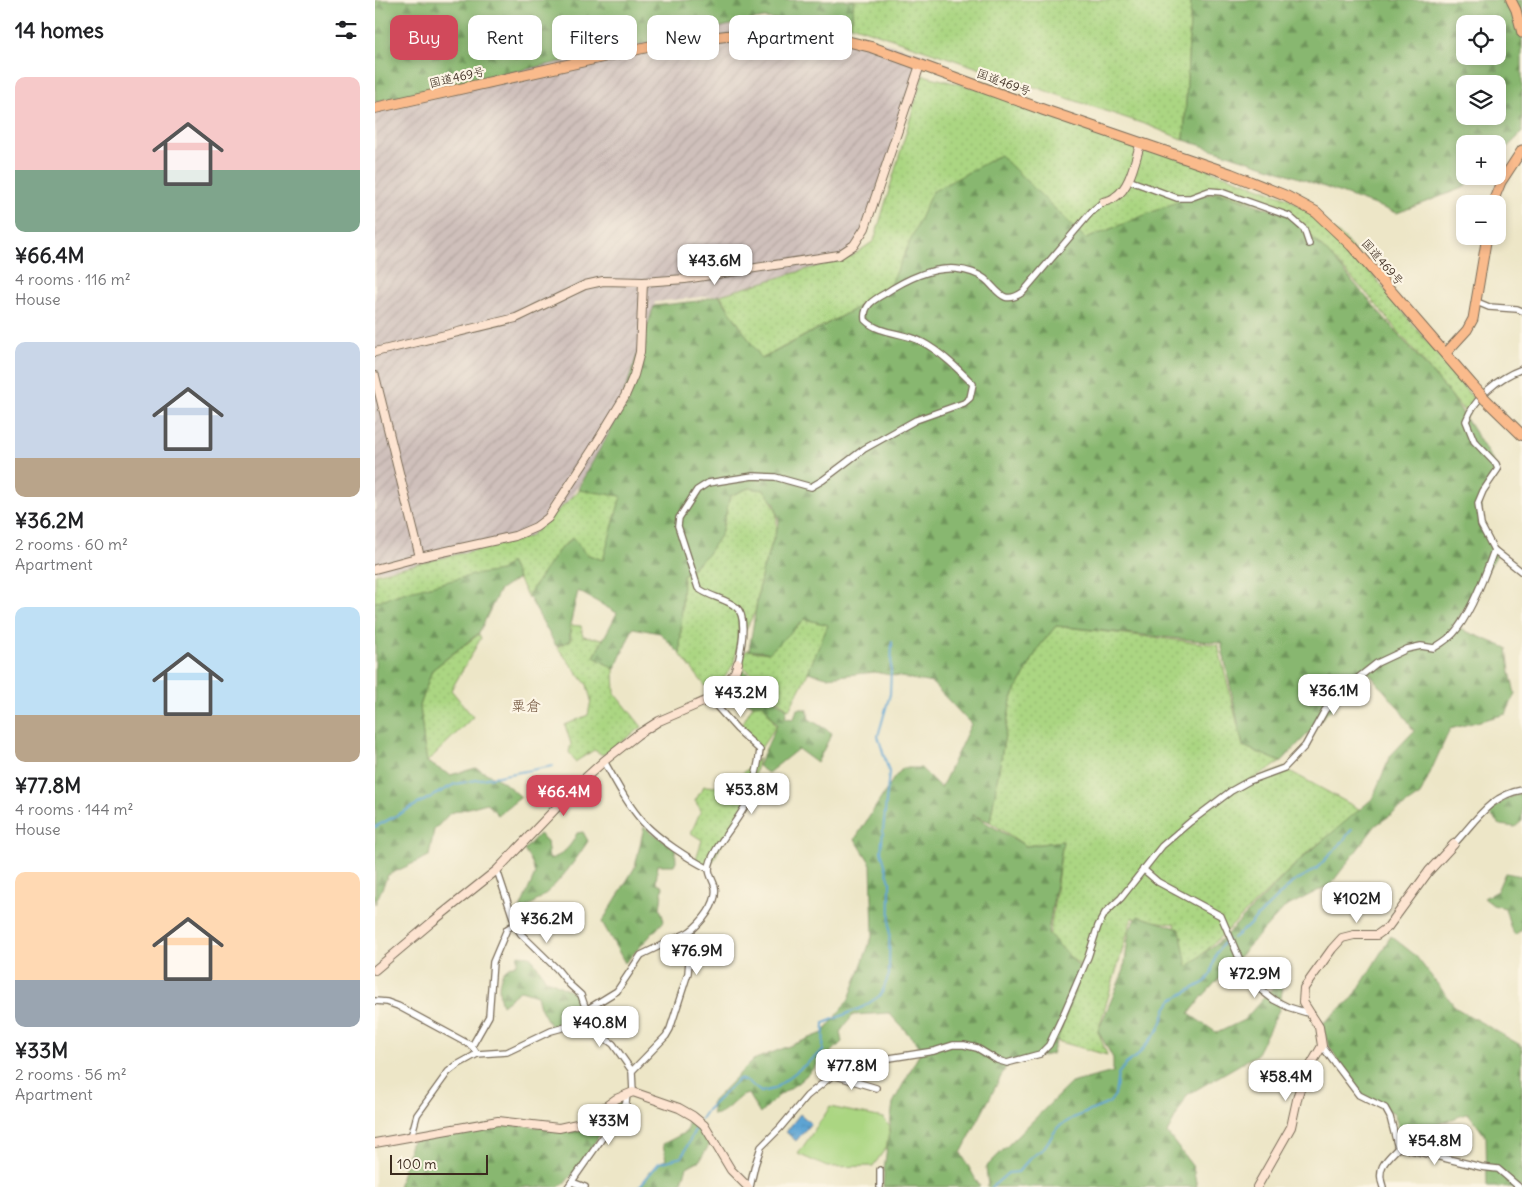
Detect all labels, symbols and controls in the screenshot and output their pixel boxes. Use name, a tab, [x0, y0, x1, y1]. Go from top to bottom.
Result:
chip: Buy	[390, 15, 458, 60]
chip: Rent	[468, 15, 542, 60]
chip: Filters	[552, 15, 637, 60]
chip: New	[647, 15, 719, 60]
chip: Apartment	[729, 15, 852, 60]
map controls	[1456, 15, 1506, 245]
button: locate	[1456, 15, 1506, 65]
icon: filters	[332, 16, 360, 44]
text: 14 homes	[15, 17, 104, 44]
street label: 国道469号	[428, 63, 486, 91]
street label: 国道469号	[975, 65, 1033, 99]
button: layers	[1456, 75, 1506, 125]
icon: home	[143, 109, 233, 199]
button: +	[1456, 135, 1506, 185]
button: −	[1456, 195, 1506, 245]
street label: 国道469号	[1359, 236, 1407, 288]
text: ¥66.4M	[15, 242, 85, 269]
pin: ¥43.6M	[674, 244, 756, 286]
text: ¥43.6M	[688, 250, 742, 270]
text: 4 rooms · 116 m²	[15, 269, 131, 289]
text: House	[15, 289, 61, 309]
icon: home	[143, 374, 233, 464]
text: ¥36.2M	[15, 507, 84, 534]
text: 2 rooms · 60 m²	[15, 534, 128, 554]
text: Apartment	[15, 554, 93, 574]
icon: home	[143, 639, 233, 729]
pin: ¥36.1M	[1293, 674, 1375, 716]
pin: ¥43.2M	[700, 676, 782, 718]
text: ¥36.1M	[1309, 680, 1359, 700]
text: ¥43.2M	[715, 682, 767, 702]
district label: 粟倉	[511, 696, 541, 715]
text: ¥77.8M	[15, 772, 81, 799]
pin: ¥53.8M	[711, 772, 793, 815]
pin: ¥66.4M	[523, 774, 605, 817]
text: ¥53.8M	[725, 779, 779, 799]
text: ¥66.4M	[537, 781, 591, 801]
text: 4 rooms · 144 m²	[15, 799, 134, 819]
text: House	[15, 819, 61, 839]
pin: ¥102M	[1322, 882, 1392, 924]
text: ¥102M	[1333, 888, 1381, 908]
pin: ¥36.2M	[506, 902, 588, 944]
icon: home	[143, 904, 233, 994]
text: ¥36.2M	[521, 908, 573, 928]
pin: ¥76.9M	[656, 934, 738, 976]
text: ¥76.9M	[671, 940, 723, 960]
pin: ¥72.9M	[1214, 956, 1296, 999]
text: ¥72.9M	[1229, 963, 1281, 983]
pin: ¥40.8M	[559, 1006, 641, 1048]
text: ¥40.8M	[573, 1012, 627, 1032]
text: ¥33M	[15, 1037, 68, 1064]
pin: ¥77.8M	[811, 1048, 893, 1091]
text: ¥77.8M	[827, 1055, 877, 1075]
pin: ¥58.4M	[1245, 1060, 1327, 1102]
text: 2 rooms · 56 m²	[15, 1064, 127, 1084]
text: ¥58.4M	[1259, 1066, 1313, 1086]
text: Apartment	[15, 1084, 93, 1104]
pin: ¥33M	[579, 1104, 639, 1146]
text: ¥33M	[589, 1110, 629, 1130]
pin: ¥54.8M	[1394, 1124, 1476, 1166]
text: ¥54.8M	[1408, 1130, 1462, 1150]
scale bar	[390, 1152, 487, 1175]
text: 100 m	[397, 1155, 437, 1173]

